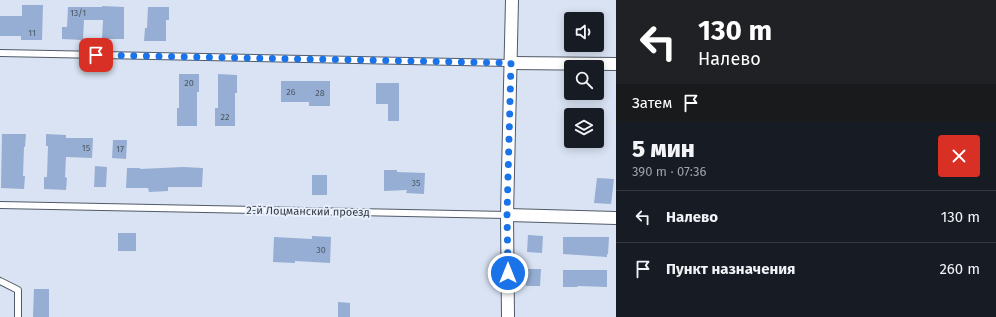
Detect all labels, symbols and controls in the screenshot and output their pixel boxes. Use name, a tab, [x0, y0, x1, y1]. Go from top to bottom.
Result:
house number: 13/1	[70, 8, 86, 18]
map controls	[564, 12, 604, 148]
button: sound	[564, 12, 604, 52]
text: 130 m	[698, 14, 772, 47]
icon: left	[632, 16, 684, 68]
house number: 11	[28, 28, 36, 38]
pin	[79, 38, 113, 72]
icon: arrive	[85, 44, 107, 66]
text: Налево	[698, 48, 761, 70]
button: search	[564, 60, 604, 100]
house number: 20	[184, 78, 194, 88]
house number: 26	[286, 87, 296, 97]
house number: 28	[315, 88, 325, 98]
icon: arrive	[680, 92, 702, 114]
text: Затем	[632, 94, 672, 112]
button: layers	[564, 108, 604, 148]
house number: 22	[221, 112, 229, 122]
text: 5 мин	[632, 135, 695, 163]
button: close	[938, 135, 980, 177]
house number: 15	[82, 143, 91, 153]
house number: 17	[116, 144, 124, 154]
text: 390 m · 07:36	[632, 164, 706, 179]
house number: 35	[411, 178, 421, 188]
street label: 2-й Лоцманский проезд	[246, 204, 370, 219]
icon: left	[632, 206, 654, 228]
text: Налево	[666, 208, 718, 226]
text: 130 m	[941, 208, 980, 226]
house number: 30	[316, 245, 326, 255]
position arrow	[487, 252, 529, 294]
icon: arrive	[632, 258, 654, 280]
text: Пункт назначения	[666, 260, 795, 278]
text: 260 m	[939, 260, 980, 278]

